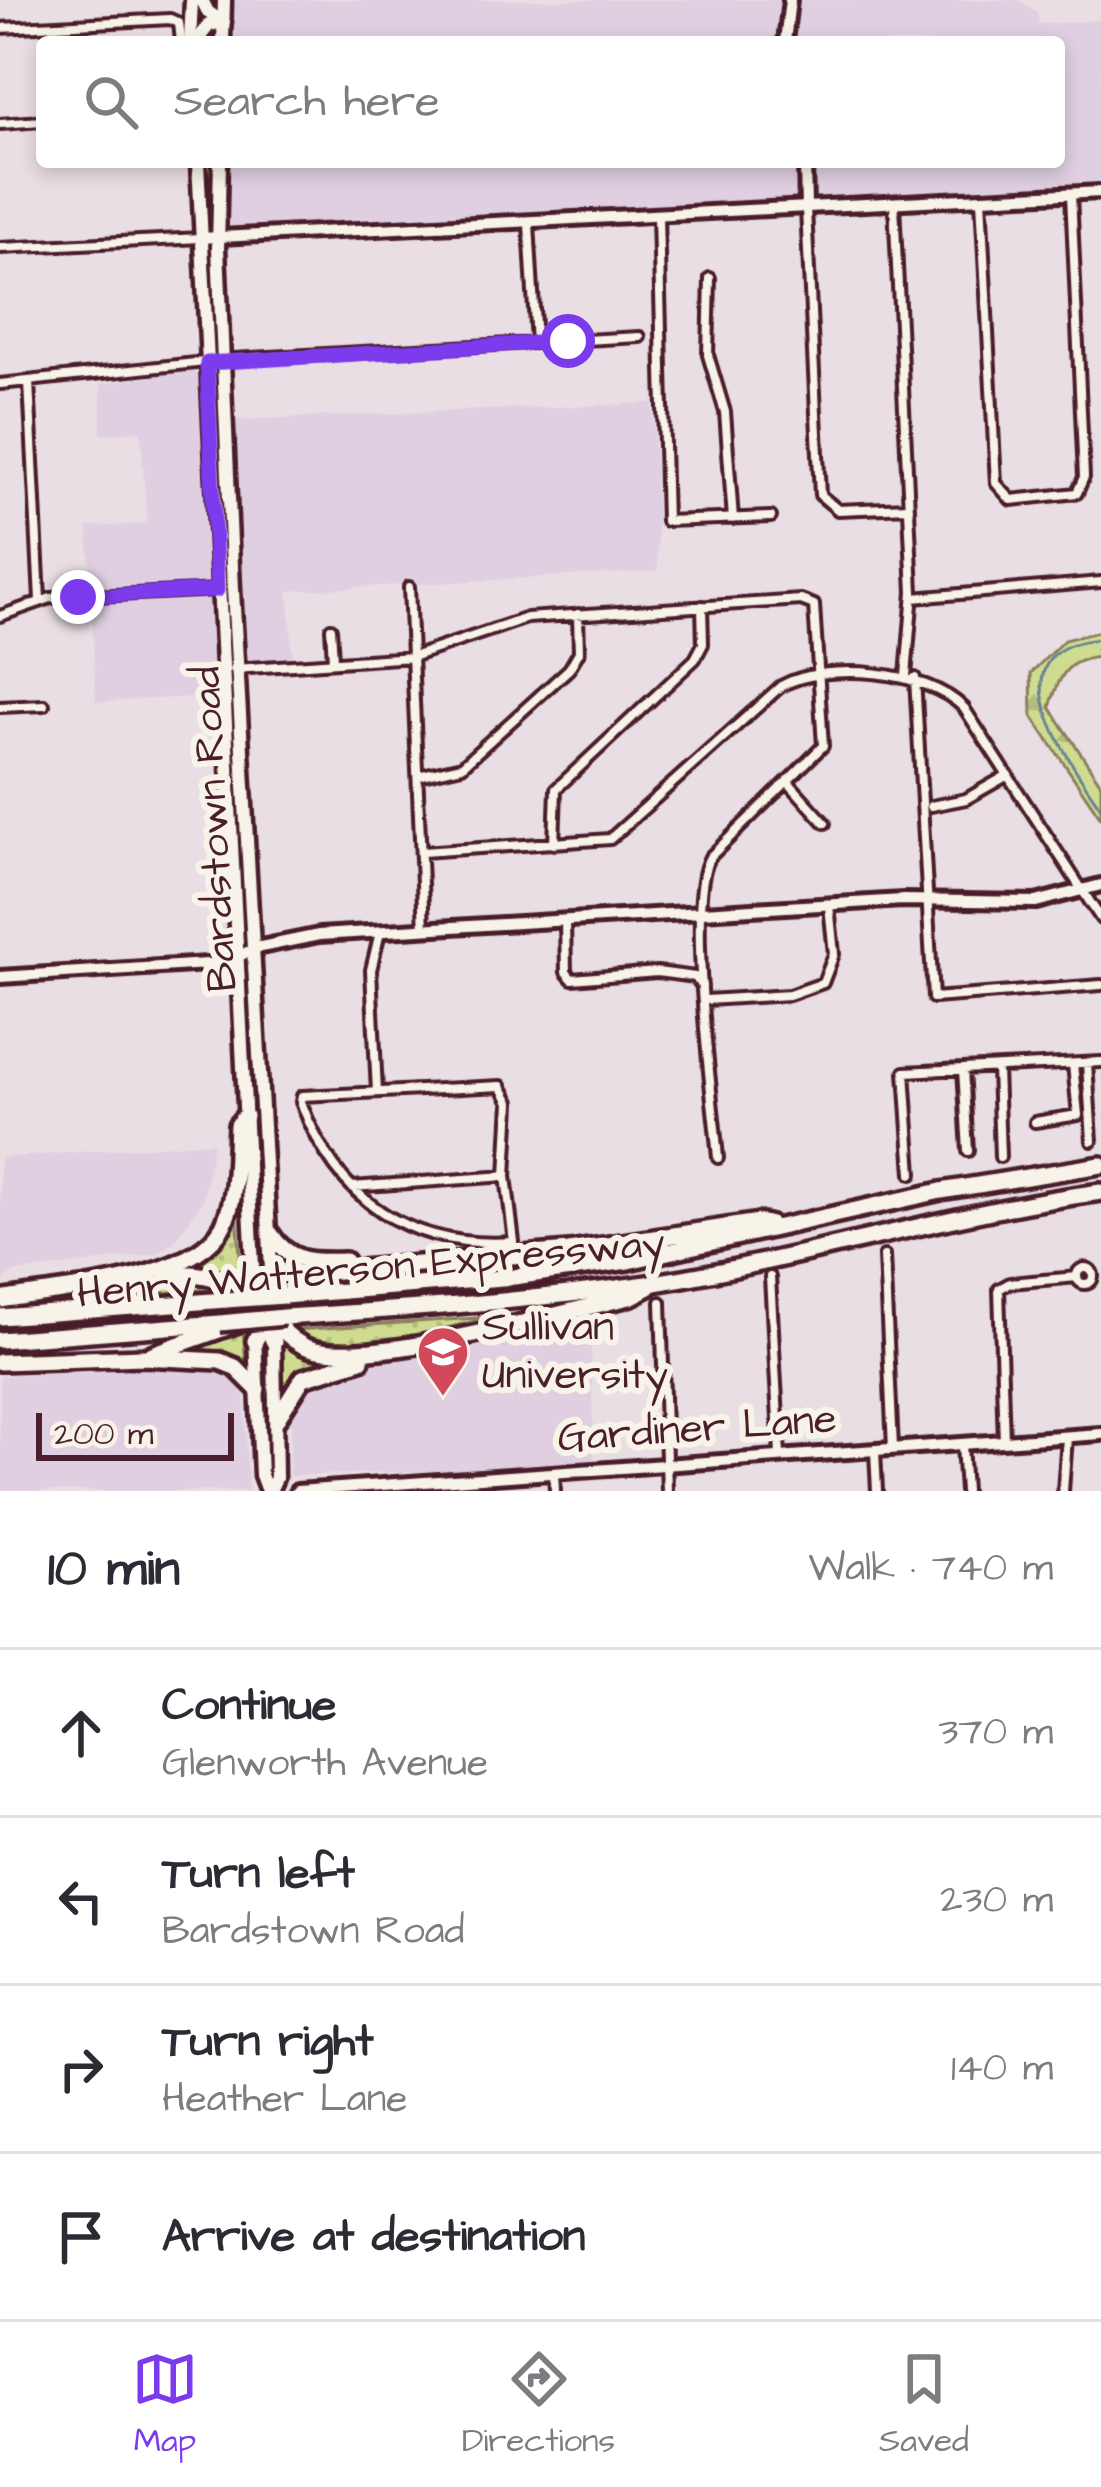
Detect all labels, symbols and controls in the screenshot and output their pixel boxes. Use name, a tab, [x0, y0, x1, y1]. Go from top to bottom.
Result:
search box	[36, 36, 1065, 168]
icon: search	[78, 69, 144, 135]
text: Search here	[174, 71, 440, 133]
route start	[541, 314, 595, 368]
route end	[51, 570, 105, 624]
street label: Bardstown Road	[178, 665, 252, 993]
street label: Henry Watterson Expressway	[75, 1214, 667, 1325]
place label: Sullivan University	[482, 1299, 668, 1406]
school or university icon: Sullivan University	[415, 1324, 471, 1398]
street label: Gardiner Lane	[556, 1390, 838, 1468]
scale bar	[36, 1407, 234, 1460]
text: 200 m	[54, 1411, 153, 1457]
text: 10 min	[48, 1534, 180, 1605]
text: Walk · 740 m	[809, 1542, 1053, 1596]
text: Continue	[162, 1675, 336, 1737]
icon: ahead	[48, 1700, 114, 1766]
text: 370 m	[939, 1706, 1053, 1760]
text: Glenworth Avenue	[162, 1737, 488, 1791]
text: Turn left	[162, 1843, 355, 1905]
icon: left	[48, 1868, 114, 1934]
text: 230 m	[940, 1874, 1053, 1928]
text: Bardstown Road	[162, 1905, 465, 1959]
text: Turn right	[162, 2011, 374, 2073]
icon: right	[48, 2036, 114, 2102]
text: 140 m	[951, 2042, 1053, 2096]
text: Heather Lane	[162, 2073, 407, 2127]
icon: arrive	[48, 2204, 114, 2270]
text: Arrive at destination	[162, 2206, 585, 2268]
tab: Map	[132, 2346, 198, 2464]
tab: Directions	[462, 2346, 615, 2464]
tab: Saved	[879, 2346, 969, 2464]

